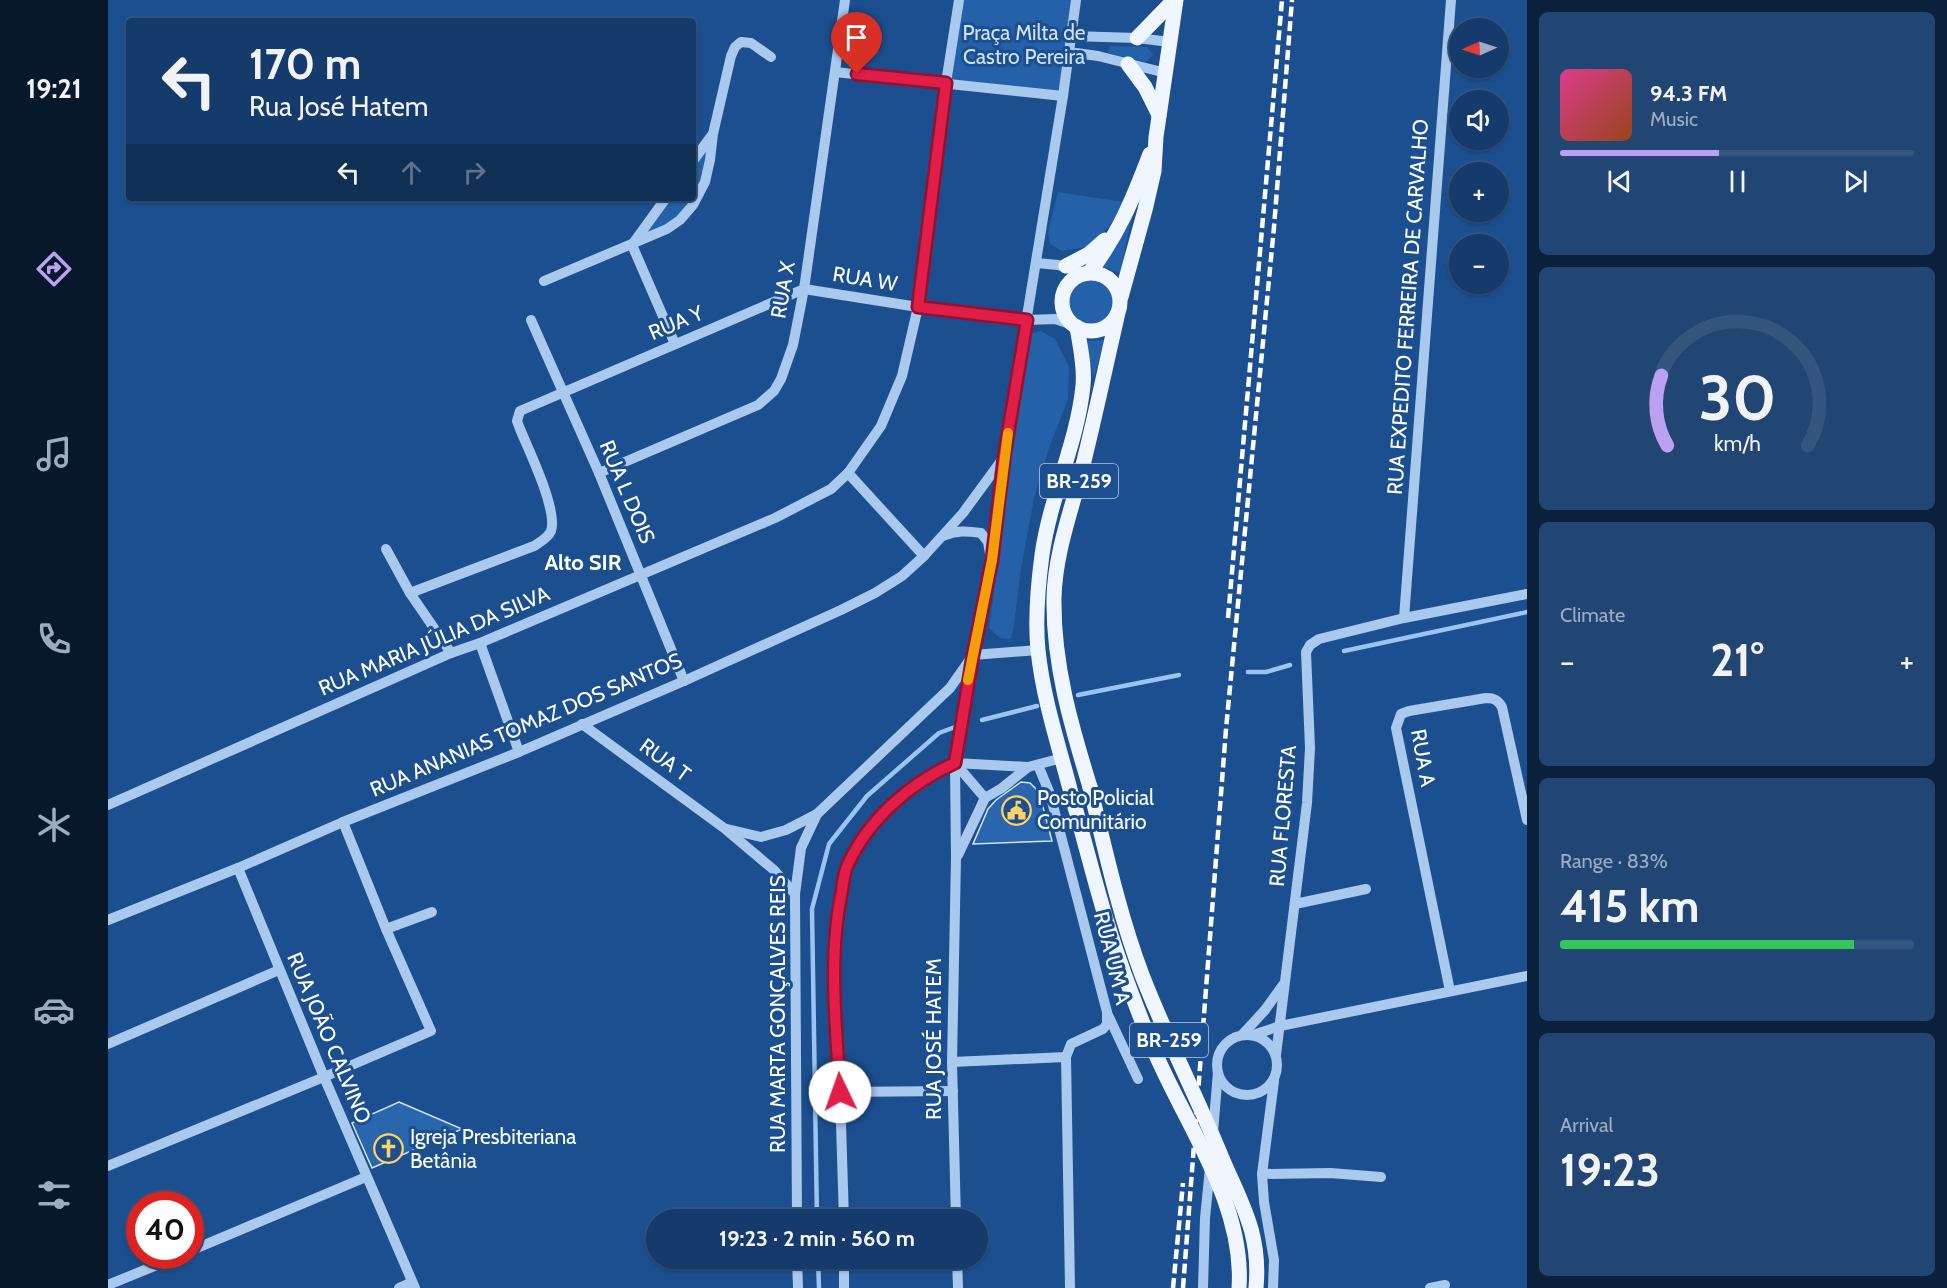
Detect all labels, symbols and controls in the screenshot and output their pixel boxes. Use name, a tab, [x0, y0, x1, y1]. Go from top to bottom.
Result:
pin	[831, 12, 882, 74]
north arrow	[1449, 18, 1509, 78]
map controls	[1449, 18, 1509, 294]
park label: Praça Milta de Castro Pereira	[962, 20, 1086, 69]
icon: arrive	[840, 21, 873, 54]
text: 170 m	[249, 38, 361, 90]
icon: left	[150, 42, 228, 120]
text: 19:21	[26, 72, 82, 105]
text: 94.3 FM	[1650, 80, 1727, 107]
text: Rua José Hatem	[249, 90, 429, 123]
button: sound	[1449, 90, 1509, 150]
text: Music	[1650, 107, 1698, 131]
street label: RUA EXPEDITO FERREIRA DE CARVALHO	[1382, 118, 1433, 496]
icon: left	[332, 156, 365, 189]
icon: ahead	[395, 156, 428, 189]
icon: right	[458, 156, 491, 189]
button: +	[1449, 162, 1509, 222]
icon: previous	[1603, 165, 1636, 198]
icon: pause	[1721, 165, 1754, 198]
icon: next	[1839, 165, 1872, 198]
button: −	[1449, 234, 1509, 294]
icon: directions	[33, 248, 75, 290]
street label: RUA X	[765, 259, 800, 320]
street label: RUA W	[831, 261, 899, 296]
street label: RUA Y	[645, 299, 708, 345]
text: 30	[1698, 360, 1776, 436]
text: km/h	[1714, 430, 1760, 456]
icon: music	[33, 433, 75, 475]
street label: RUA L DOIS	[595, 437, 660, 547]
road number: BR-259	[1040, 464, 1118, 498]
district label: Alto SIR	[544, 549, 622, 576]
street label: RUA MARIA JÚLIA DA SILVA	[315, 580, 553, 701]
text: Climate	[1560, 603, 1625, 627]
icon: phone	[33, 618, 75, 660]
text: 21°	[1710, 633, 1764, 687]
text: −	[1560, 641, 1575, 681]
text: +	[1899, 641, 1914, 681]
street label: RUA ANANIAS TOMAZ DOS SANTOS	[366, 647, 686, 802]
street label: RUA A	[1406, 727, 1441, 789]
street label: RUA T	[635, 733, 695, 786]
street label: RUA FLORESTA	[1264, 744, 1301, 888]
place label: Posto Policial Comunitário	[1037, 785, 1154, 834]
public building icon: Posto Policial Comunitário	[1000, 794, 1032, 826]
icon: climate	[33, 804, 75, 846]
text: Range · 83%	[1560, 849, 1668, 873]
street label: RUA MARTA GONÇALVES REIS	[765, 875, 790, 1153]
text: 415 km	[1560, 879, 1699, 933]
street label: RUA UM A	[1089, 909, 1136, 1007]
street label: RUA JOÃO CALVINO	[282, 948, 378, 1127]
street label: RUA JOSÉ HATEM	[921, 958, 946, 1120]
icon: car	[33, 989, 75, 1031]
road number: BR-259	[1130, 1023, 1208, 1057]
position arrow	[808, 1060, 872, 1124]
text: Arrival	[1560, 1113, 1613, 1137]
place label: Igreja Presbiteriana Betânia	[410, 1124, 576, 1173]
church icon: Igreja Presbiteriana Betânia	[373, 1133, 405, 1165]
text: 19:23	[1560, 1143, 1660, 1197]
icon: filters	[33, 1174, 75, 1216]
speed limit sign: 40	[126, 1191, 204, 1269]
text: 19:23 · 2 min · 560 m	[719, 1225, 915, 1252]

